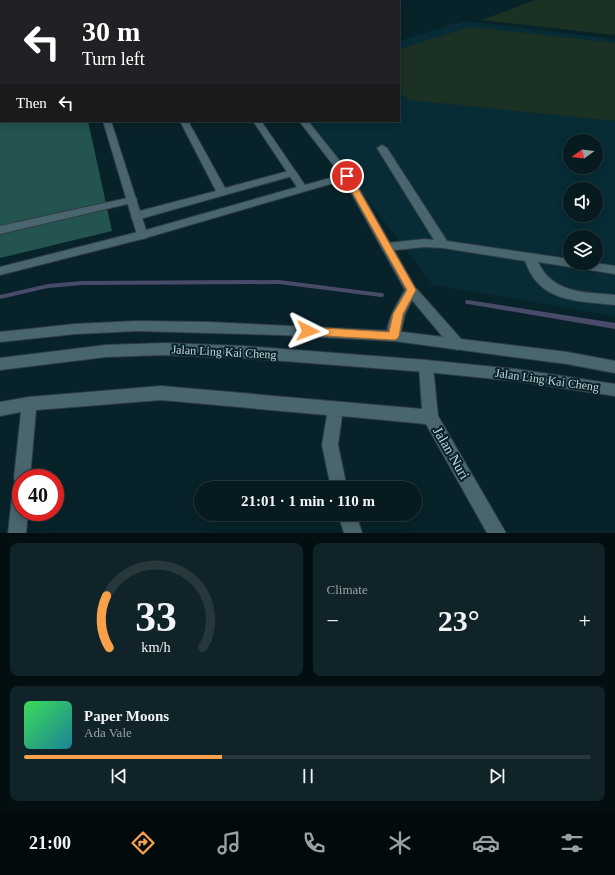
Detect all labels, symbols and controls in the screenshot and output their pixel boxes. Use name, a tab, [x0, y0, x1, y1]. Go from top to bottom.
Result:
icon: left	[16, 16, 68, 68]
text: 30 m	[82, 16, 140, 47]
text: Turn left	[82, 49, 145, 69]
icon: left	[55, 92, 77, 114]
text: Then	[16, 95, 47, 111]
north arrow	[563, 134, 603, 174]
map controls	[563, 134, 603, 270]
pin	[330, 159, 364, 193]
icon: arrive	[336, 165, 358, 187]
button: sound	[563, 182, 603, 222]
button: layers	[563, 230, 603, 270]
position arrow	[287, 310, 329, 352]
street label: Jalan Ling Kai Cheng	[171, 342, 277, 362]
street label: Jalan Ling Kai Cheng	[494, 366, 600, 394]
street label: Jalan Nuri	[430, 424, 472, 482]
speed limit sign: 40	[12, 469, 64, 521]
text: 21:01 · 1 min · 110 m	[241, 493, 375, 509]
text: Climate	[327, 582, 368, 597]
text: 33	[135, 593, 177, 639]
text: 23°	[438, 604, 480, 637]
text: −	[327, 608, 339, 633]
text: +	[579, 608, 591, 633]
text: km/h	[142, 638, 171, 654]
text: Paper Moons	[84, 708, 169, 724]
text: Ada Vale	[84, 725, 132, 740]
icon: previous	[108, 765, 130, 787]
icon: pause	[297, 765, 319, 787]
icon: next	[486, 765, 508, 787]
icon: directions	[129, 829, 157, 857]
icon: music	[215, 829, 243, 857]
icon: phone	[300, 829, 328, 857]
icon: climate	[386, 829, 414, 857]
icon: car	[472, 829, 500, 857]
icon: filters	[558, 829, 586, 857]
text: 21:00	[29, 833, 71, 853]

